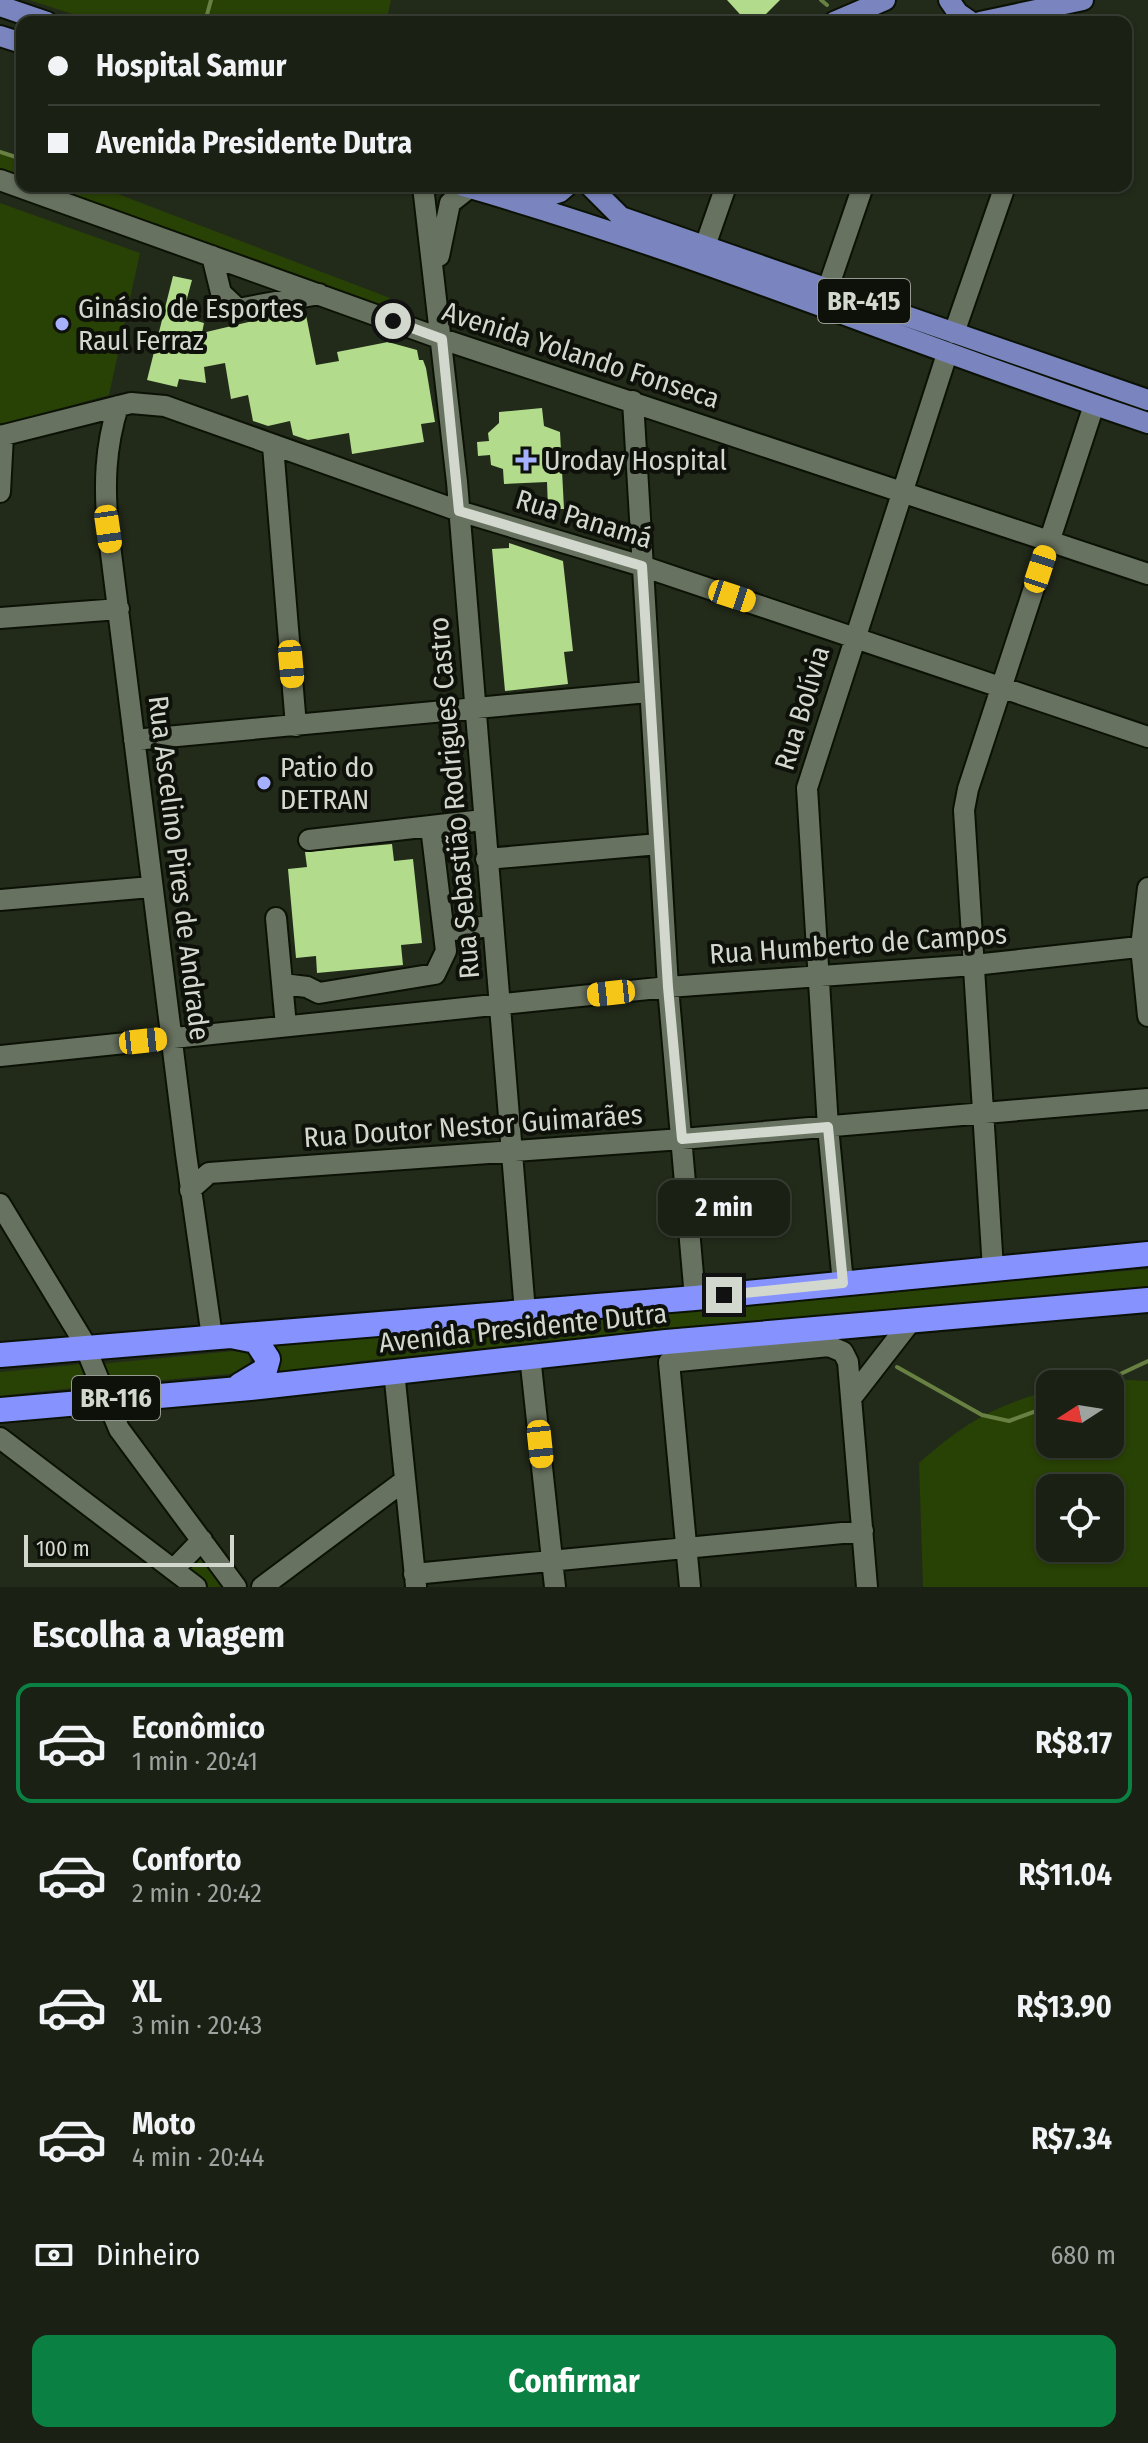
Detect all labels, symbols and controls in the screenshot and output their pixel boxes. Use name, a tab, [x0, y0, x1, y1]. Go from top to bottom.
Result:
text: Hospital Samur	[96, 48, 287, 84]
text: Avenida Presidente Dutra	[96, 125, 412, 161]
road number: BR-415	[818, 279, 910, 323]
place label: Ginásio de Esportes Raul Ferraz	[78, 292, 304, 357]
street label: Avenida Yolando Fonseca	[438, 295, 724, 415]
route start	[375, 303, 411, 339]
marker: Ginásio de Esportes Raul Ferraz	[53, 315, 71, 333]
place label: Uroday Hospital	[544, 444, 727, 477]
marker: Uroday Hospital	[515, 449, 537, 471]
street label: Rua Panamá	[512, 483, 656, 555]
car	[93, 504, 123, 554]
car	[1021, 542, 1059, 596]
car	[705, 577, 759, 615]
street label: Rua Sebastião Rodrigues Castro	[422, 616, 486, 980]
car	[277, 639, 305, 689]
street label: Rua Bolívia	[768, 642, 836, 774]
street label: Rua Ascelino Pires de Andrade	[141, 694, 217, 1042]
place label: Patio do DETRAN	[280, 751, 374, 816]
marker: Patio do DETRAN	[255, 774, 273, 792]
street label: Rua Humberto de Campos	[708, 917, 1008, 971]
car	[586, 979, 636, 1007]
car	[118, 1027, 168, 1055]
street label: Rua Doutor Nestor Guimarães	[302, 1098, 644, 1154]
callout: 2 min	[658, 1179, 790, 1235]
text: 2 min	[695, 1192, 753, 1223]
route end	[706, 1277, 742, 1313]
street label: Avenida Presidente Dutra	[377, 1296, 669, 1360]
north arrow	[1036, 1370, 1124, 1458]
map controls	[1036, 1370, 1124, 1562]
road number: BR-116	[72, 1376, 160, 1420]
car	[526, 1419, 554, 1469]
button: locate	[1036, 1474, 1124, 1562]
scale bar	[24, 1531, 234, 1567]
text: 100 m	[36, 1535, 90, 1562]
text: Escolha a viagem	[32, 1613, 285, 1657]
icon: car	[36, 1707, 108, 1779]
text: Econômico	[132, 1710, 265, 1746]
text: R$8.17	[1035, 1725, 1112, 1761]
text: 1 min · 20:41	[132, 1746, 258, 1777]
icon: car	[36, 1839, 108, 1911]
text: Conforto	[132, 1842, 241, 1878]
text: R$11.04	[1018, 1857, 1112, 1893]
text: 2 min · 20:42	[132, 1878, 262, 1909]
icon: car	[36, 1971, 108, 2043]
text: XL	[132, 1974, 162, 2010]
text: R$13.90	[1017, 1989, 1112, 2025]
text: 3 min · 20:43	[132, 2010, 262, 2041]
icon: car	[36, 2103, 108, 2175]
text: Moto	[132, 2106, 196, 2142]
text: R$7.34	[1031, 2121, 1112, 2157]
text: 4 min · 20:44	[132, 2142, 264, 2173]
icon: cash	[32, 2233, 76, 2277]
text: Dinheiro	[96, 2237, 200, 2273]
text: 680 m	[1050, 2240, 1116, 2271]
button: Confirmar	[32, 2335, 1116, 2427]

